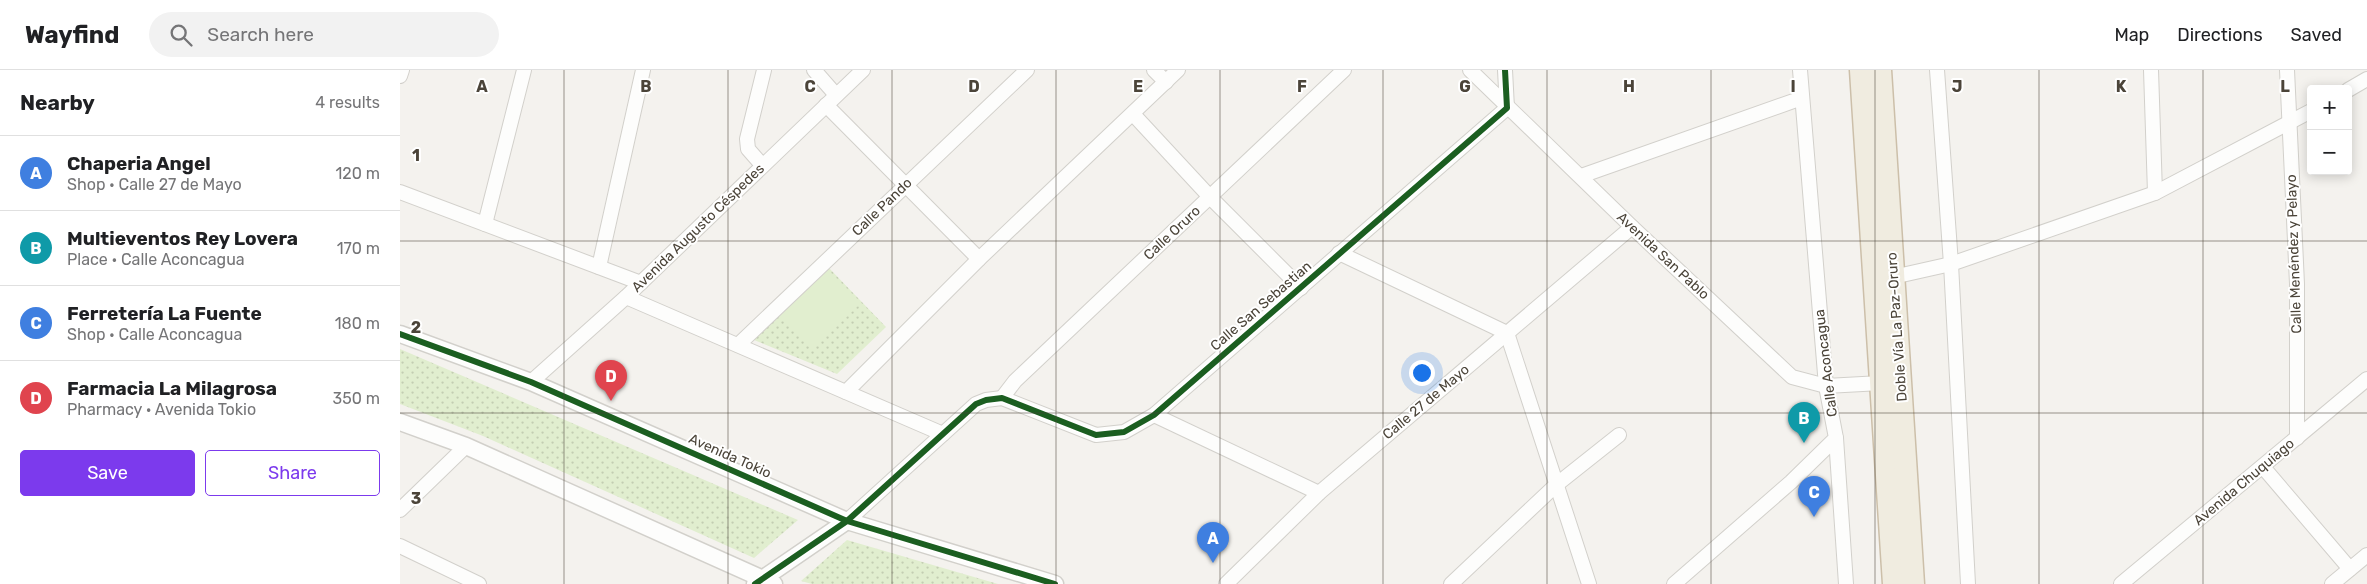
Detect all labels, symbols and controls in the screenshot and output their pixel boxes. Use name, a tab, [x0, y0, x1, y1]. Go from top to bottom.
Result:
search box	[149, 12, 499, 57]
text: Wayfind	[25, 21, 119, 49]
icon: search	[167, 21, 195, 49]
text: Search here	[207, 23, 314, 46]
text: Map	[2114, 24, 2149, 46]
text: Directions	[2177, 24, 2263, 46]
text: Saved	[2291, 24, 2342, 46]
text: A	[476, 77, 488, 96]
text: B	[640, 77, 652, 96]
text: C	[804, 77, 816, 96]
text: D	[968, 77, 980, 96]
text: E	[1133, 77, 1143, 96]
text: F	[1297, 77, 1307, 96]
text: G	[1459, 77, 1471, 96]
text: H	[1623, 77, 1635, 96]
text: I	[1790, 77, 1796, 96]
text: J	[1952, 77, 1962, 96]
text: K	[2116, 77, 2127, 96]
text: L	[2280, 77, 2290, 96]
map controls	[2307, 85, 2352, 175]
button: +	[2307, 85, 2352, 130]
text: Nearby	[20, 90, 95, 115]
text: 4 results	[315, 93, 380, 112]
button: −	[2307, 130, 2352, 175]
text: 1	[412, 146, 420, 165]
text: Chaperia Angel	[67, 152, 211, 175]
street label: Avenida Augusto Céspedes	[628, 160, 768, 296]
text: A	[30, 164, 42, 183]
text: 120 m	[335, 164, 380, 183]
street label: Calle Pando	[849, 174, 915, 240]
street label: Calle Menéndez y Pelayo	[2283, 174, 2305, 334]
text: Shop · Calle 27 de Mayo	[67, 175, 242, 194]
street label: Calle Oruro	[1140, 202, 1204, 264]
street label: Avenida San Pablo	[1613, 209, 1713, 303]
text: Multieventos Rey Lovera	[67, 227, 298, 250]
text: B	[30, 239, 42, 258]
text: 170 m	[337, 239, 380, 258]
text: Place · Calle Aconcagua	[67, 250, 245, 269]
street label: Doble Vía La Paz-Oruro	[1883, 252, 1911, 402]
street label: Calle San Sebastian	[1207, 257, 1315, 355]
text: Ferretería La Fuente	[67, 302, 262, 325]
street label: Calle Aconcagua	[1811, 308, 1841, 418]
text: C	[30, 314, 42, 333]
text: 180 m	[335, 314, 380, 333]
text: 2	[411, 318, 421, 337]
text: Shop · Calle Aconcagua	[67, 325, 242, 344]
pin: D	[595, 360, 627, 401]
your location	[1409, 360, 1435, 386]
street label: Calle 27 de Mayo	[1379, 361, 1473, 443]
text: Farmacia La Milagrosa	[67, 377, 277, 400]
text: D	[30, 389, 42, 408]
text: 350 m	[333, 389, 380, 408]
text: Pharmacy · Avenida Tokio	[67, 400, 256, 419]
pin: B	[1788, 402, 1820, 443]
street label: Avenida Tokio	[686, 430, 774, 482]
street label: Avenida Chuquiago	[2190, 435, 2298, 529]
button: Save	[20, 450, 195, 496]
button: Share	[205, 450, 380, 496]
pin: C	[1798, 476, 1830, 517]
text: 3	[411, 489, 421, 508]
pin: A	[1197, 522, 1229, 563]

